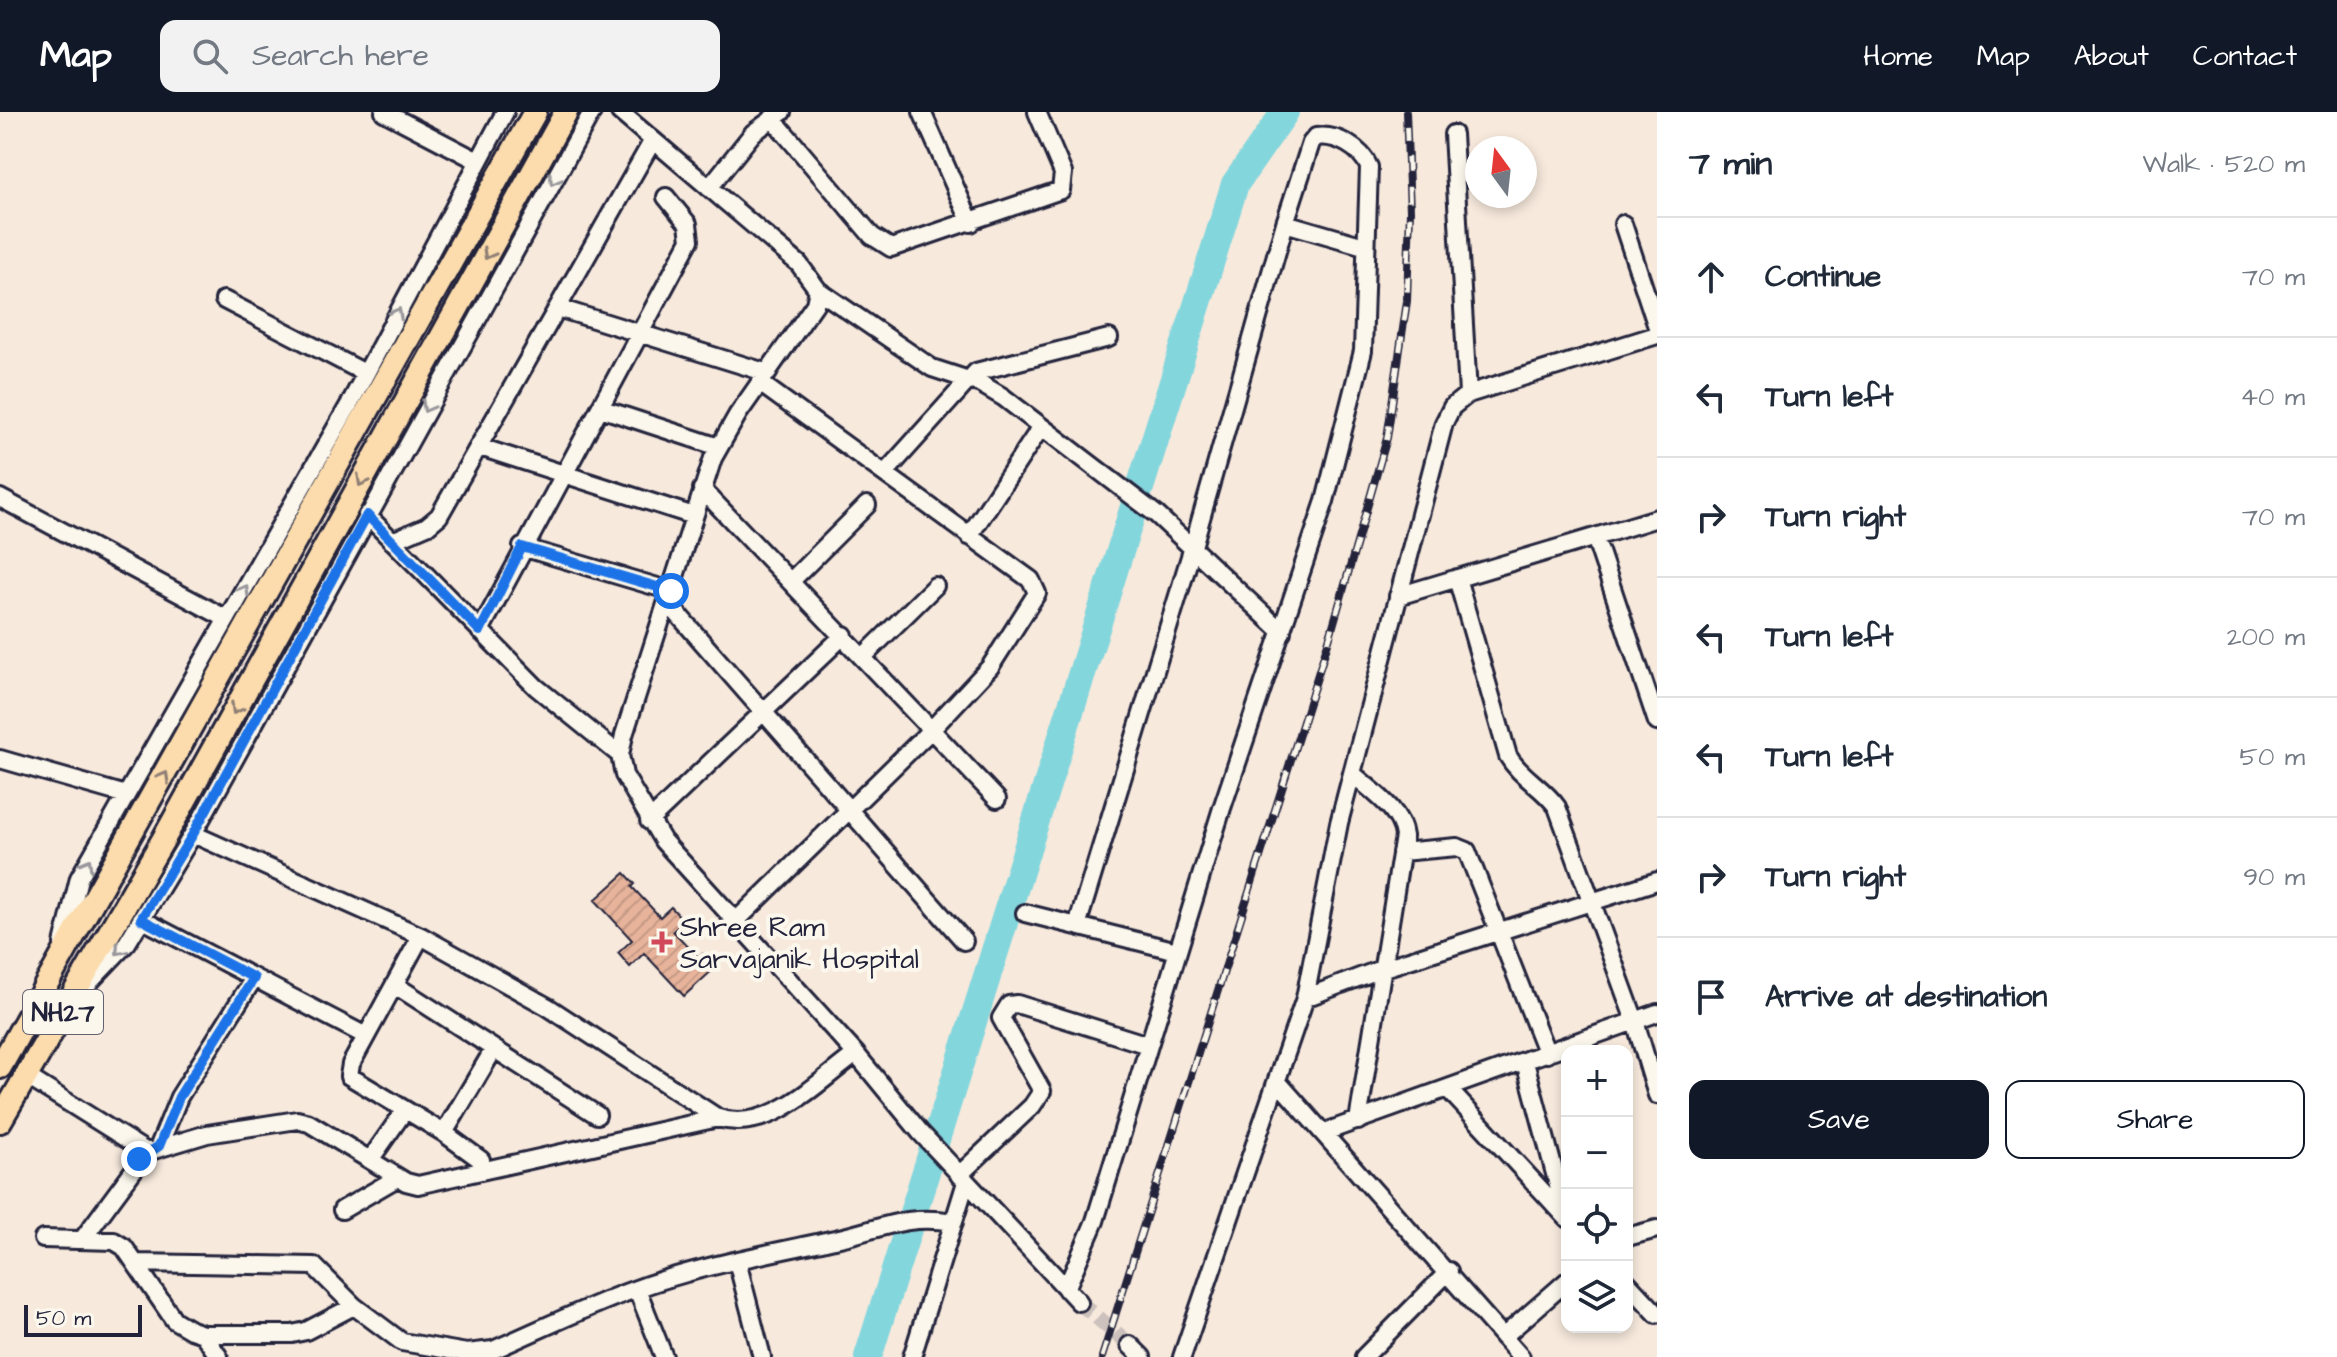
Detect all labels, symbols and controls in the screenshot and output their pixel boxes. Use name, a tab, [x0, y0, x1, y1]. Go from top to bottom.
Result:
search box	[160, 20, 720, 92]
text: Map	[40, 30, 112, 82]
icon: search	[188, 34, 232, 78]
text: Search here	[252, 35, 429, 77]
text: Home	[1863, 37, 1933, 76]
text: Map	[1977, 37, 2030, 76]
text: About	[2074, 37, 2149, 76]
text: Contact	[2193, 37, 2297, 76]
north arrow	[1465, 136, 1537, 208]
text: 7 min	[1689, 140, 1772, 188]
text: Walk · 520 m	[2142, 146, 2305, 182]
one-way arrow	[548, 171, 564, 186]
one-way arrow	[482, 245, 498, 260]
icon: ahead	[1689, 255, 1733, 299]
text: Continue	[1765, 256, 1881, 298]
text: 70 m	[2242, 259, 2305, 295]
one-way arrow	[387, 307, 402, 322]
icon: left	[1689, 375, 1733, 419]
text: Turn left	[1765, 376, 1893, 418]
text: 40 m	[2240, 379, 2305, 415]
one-way arrow	[421, 398, 437, 413]
one-way arrow	[356, 473, 372, 487]
icon: right	[1689, 495, 1733, 539]
text: Turn right	[1765, 496, 1906, 538]
text: 70 m	[2242, 499, 2305, 535]
route start	[653, 573, 689, 609]
one-way arrow	[234, 583, 249, 598]
icon: left	[1689, 615, 1733, 659]
text: Turn left	[1765, 616, 1893, 658]
text: 200 m	[2227, 619, 2305, 655]
one-way arrow	[230, 700, 246, 715]
icon: left	[1689, 735, 1733, 779]
text: Turn left	[1765, 736, 1893, 778]
text: 50 m	[2240, 739, 2305, 775]
one-way arrow	[154, 771, 170, 785]
icon: right	[1689, 855, 1733, 899]
text: Turn right	[1765, 856, 1906, 898]
one-way arrow	[77, 858, 93, 873]
text: 90 m	[2243, 859, 2305, 895]
place label: Shree Ram Sarvajanik Hospital	[680, 908, 919, 979]
marker: Shree Ram Sarvajanik Hospital	[651, 931, 673, 953]
one-way arrow	[115, 940, 129, 955]
icon: arrive	[1689, 975, 1733, 1019]
text: Arrive at destination	[1765, 976, 2047, 1018]
road number: NH27	[23, 990, 103, 1034]
map controls	[1561, 1045, 1633, 1333]
button: +	[1561, 1045, 1633, 1117]
button: Save	[1689, 1080, 1989, 1159]
button: Share	[2005, 1080, 2305, 1159]
button: −	[1561, 1117, 1633, 1189]
route end	[121, 1141, 157, 1177]
button: locate	[1561, 1189, 1633, 1261]
button: layers	[1561, 1261, 1633, 1333]
scale bar	[24, 1301, 142, 1337]
text: 50 m	[36, 1303, 91, 1334]

